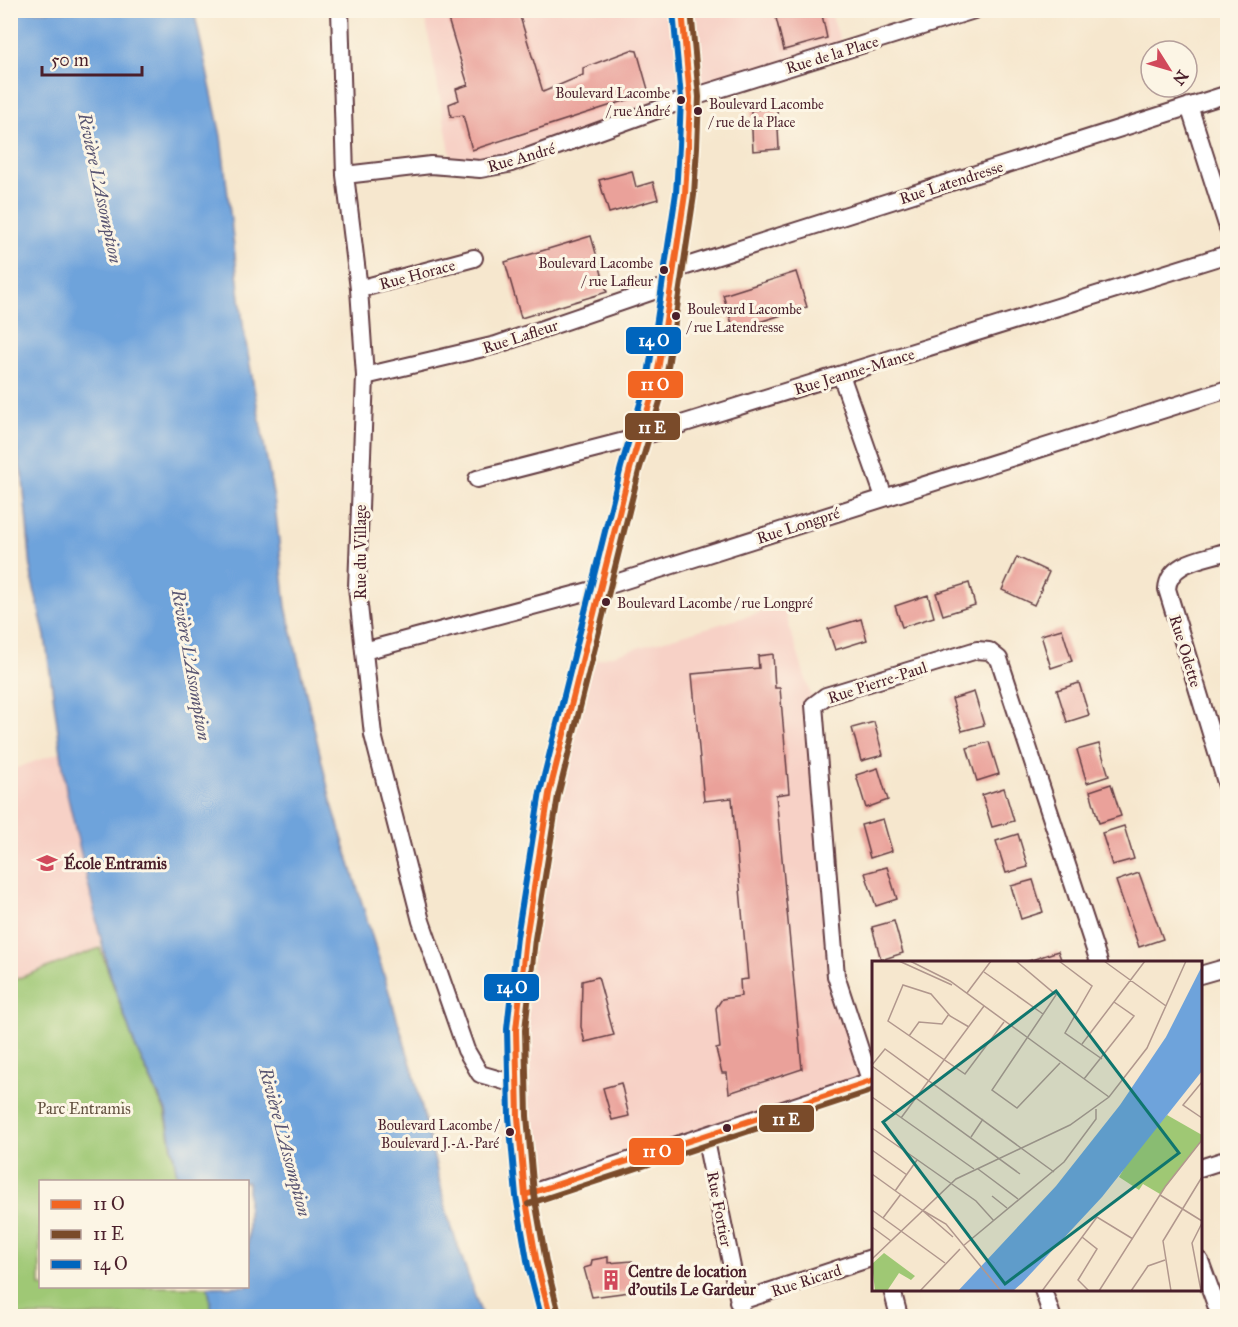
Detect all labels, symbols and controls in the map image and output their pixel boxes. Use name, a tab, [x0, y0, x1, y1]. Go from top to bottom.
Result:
street label: Rue de la Place	[783, 31, 881, 78]
scale bar	[42, 39, 142, 77]
north arrow	[1139, 39, 1199, 99]
text: 50 m	[51, 49, 89, 71]
text: N	[1169, 67, 1192, 89]
place label: Boulevard Lacombe / rue André	[555, 85, 670, 120]
marker: Boulevard Lacombe / rue André	[675, 94, 687, 106]
place label: Boulevard Lacombe / rue de la Place	[708, 96, 824, 131]
marker: Boulevard Lacombe / rue de la Place	[692, 105, 704, 117]
water label: Rivière L'Assomption	[72, 110, 127, 266]
street label: Rue André	[485, 139, 558, 176]
street label: Rue Latendresse	[897, 157, 1006, 208]
street label: Rue Horace	[377, 255, 457, 294]
place label: Boulevard Lacombe / rue Lafleur	[538, 255, 654, 290]
marker: Boulevard Lacombe / rue Lafleur	[658, 264, 670, 276]
place label: Boulevard Lacombe / rue Latendresse	[686, 301, 802, 336]
marker: Boulevard Lacombe / rue Latendresse	[670, 310, 682, 322]
street label: Rue Lafleur	[480, 315, 560, 358]
line badge: 14 O	[625, 326, 682, 355]
text: 14 O	[639, 331, 669, 351]
street label: Rue Jeanne-Mance	[792, 344, 917, 400]
line badge: 11 O	[627, 370, 684, 399]
text: 11 O	[641, 375, 669, 394]
line badge: 11 E	[624, 412, 681, 441]
text: 11 E	[638, 418, 666, 437]
street label: Rue Longpré	[754, 503, 843, 549]
street label: Rue du Village	[351, 504, 371, 599]
water label: Rivière L'Assomption	[166, 587, 215, 743]
place label: Boulevard Lacombe / rue Longpré	[617, 595, 813, 612]
marker: Boulevard Lacombe / rue Longpré	[600, 596, 612, 608]
street label: Rue Odette	[1166, 613, 1206, 690]
street label: Rue Pierre-Paul	[825, 657, 930, 708]
school or university icon: École Entramis	[35, 851, 59, 875]
place label: École Entramis	[64, 852, 167, 873]
inset map	[872, 961, 1202, 1291]
line badge: 14 O	[483, 973, 540, 1002]
text: 14 O	[497, 978, 527, 998]
water label: Rivière L'Assomption	[253, 1064, 316, 1220]
park label: Parc Entramis	[37, 1099, 131, 1118]
line badge: 11 E	[758, 1104, 815, 1133]
text: 11 E	[772, 1110, 800, 1129]
place label: Boulevard Lacombe / Boulevard J.-A.-Paré	[377, 1117, 500, 1153]
unlabelled marker	[721, 1122, 733, 1134]
marker: Boulevard Lacombe / Boulevard J.-A.-Paré	[504, 1126, 516, 1138]
line badge: 11 O	[628, 1137, 685, 1166]
text: 11 O	[643, 1142, 671, 1161]
street label: Rue Fortier	[703, 1170, 736, 1249]
legend	[39, 1180, 249, 1288]
text: 11 O	[93, 1193, 125, 1215]
text: 11 E	[93, 1223, 124, 1245]
text: 14 O	[93, 1253, 128, 1275]
street label: Rue Ricard	[769, 1260, 844, 1301]
place label: Centre de location d'outils Le Gardeur	[628, 1262, 757, 1299]
building icon: Centre de location d'outils Le Gardeur	[599, 1268, 623, 1292]

